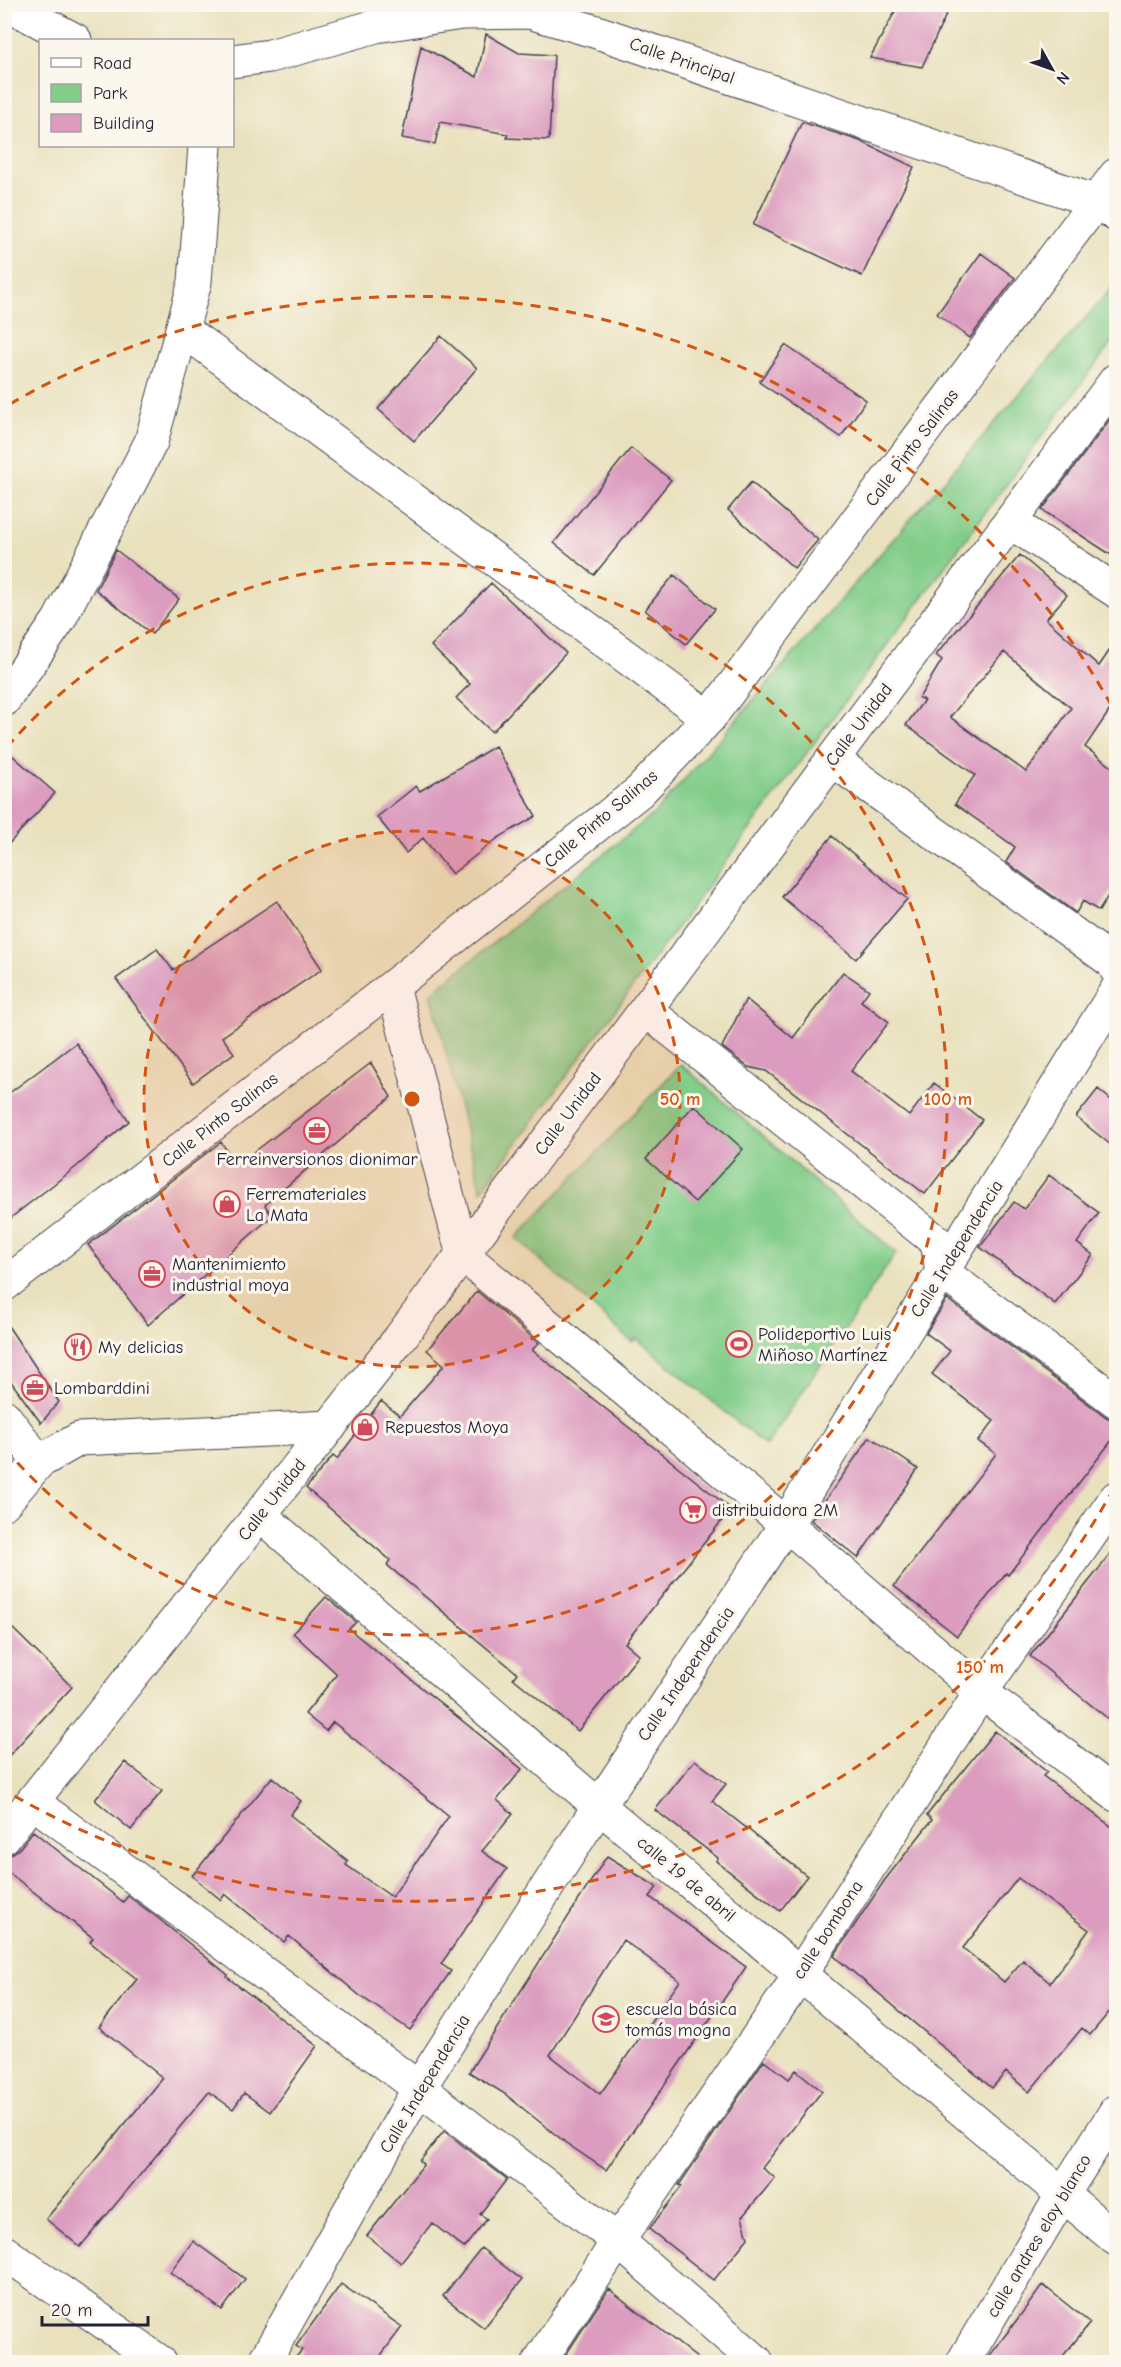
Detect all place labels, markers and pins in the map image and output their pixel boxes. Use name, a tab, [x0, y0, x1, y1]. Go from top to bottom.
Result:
centre of rings	[402, 1089, 422, 1109]
office icon: Ferreinversionos dionimar	[302, 1116, 332, 1146]
place label: Ferreinversionos dionimar	[216, 1149, 418, 1170]
place label: Ferremateriales La Mata	[246, 1184, 366, 1226]
shop icon: Ferremateriales La Mata	[212, 1189, 242, 1219]
place label: Mantenimiento industrial moya	[172, 1254, 289, 1296]
office icon: Mantenimiento industrial moya	[137, 1259, 167, 1289]
place label: Polideportivo Luis Miñoso Martínez	[758, 1324, 891, 1366]
sports icon: Polideportivo Luis Miñoso Martínez	[724, 1329, 754, 1359]
restaurant icon: My delicias	[63, 1332, 93, 1362]
place label: My delicias	[98, 1337, 183, 1358]
office icon: Lombarddini	[20, 1373, 50, 1403]
place label: Lombarddini	[54, 1378, 150, 1399]
shop icon: Repuestos Moya	[350, 1412, 380, 1442]
place label: Repuestos Moya	[385, 1417, 509, 1438]
supermarket icon: distribuidora 2M	[678, 1495, 708, 1525]
place label: distribuidora 2M	[712, 1500, 838, 1521]
place label: escuela básica tomás mogna	[625, 1999, 737, 2041]
school or university icon: escuela básica tomás mogna	[591, 2004, 621, 2034]

